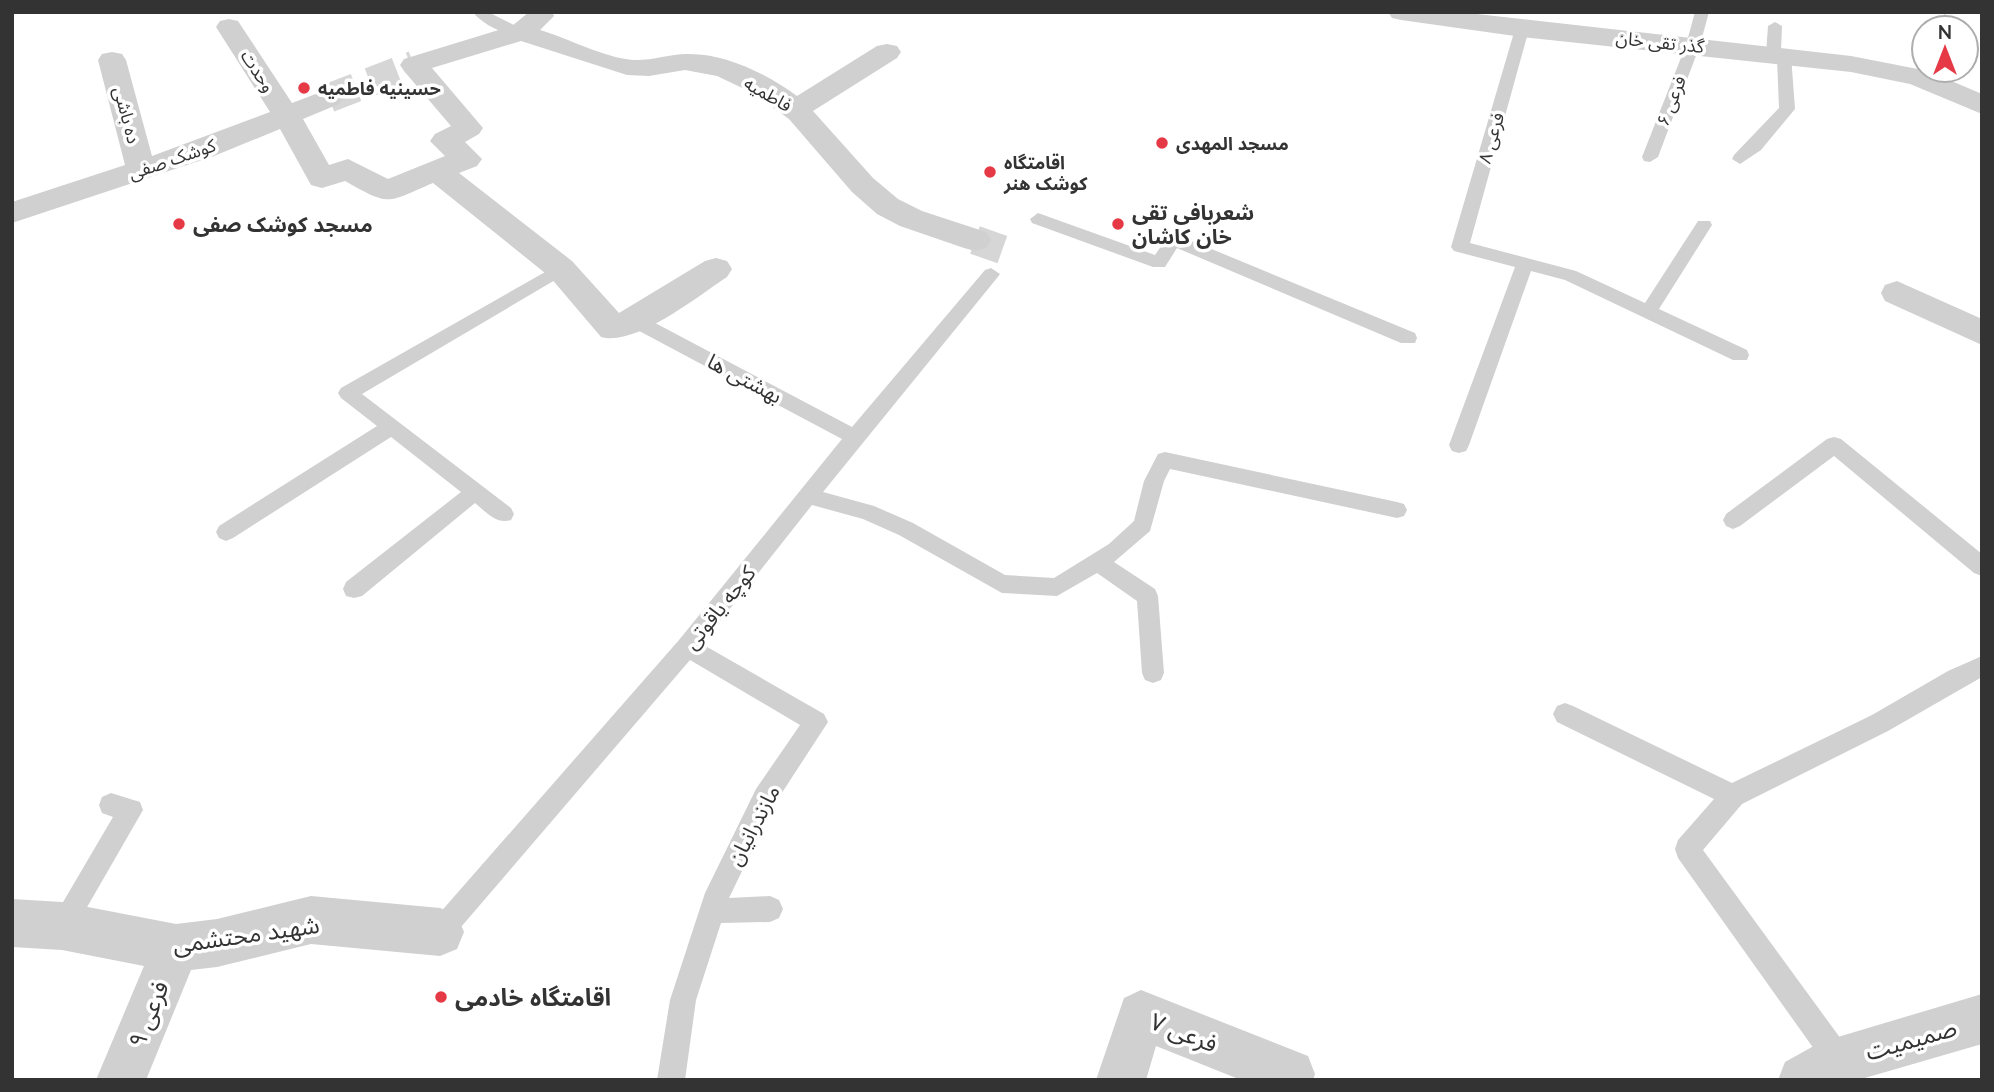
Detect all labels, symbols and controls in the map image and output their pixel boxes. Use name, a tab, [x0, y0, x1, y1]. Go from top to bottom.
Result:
north arrow	[1910, 14, 1980, 84]
text: N	[1938, 20, 1952, 44]
street label: گذر تقی خان	[1615, 26, 1706, 58]
street label: وحدت	[236, 45, 280, 97]
street label: فاطمیه	[740, 71, 796, 117]
street label: فرعی ۶	[1651, 73, 1691, 129]
place label: حسینیه فاطمیه	[318, 77, 441, 100]
marker: حسینیه فاطمیه	[296, 80, 312, 96]
street label: ده باشی	[108, 84, 146, 146]
street label: فرعی ۸	[1473, 110, 1509, 166]
place label: مسجد المهدی	[1176, 132, 1289, 155]
street label: کوشک صفی	[125, 133, 219, 185]
marker: مسجد المهدی	[1154, 135, 1170, 151]
place label: اقامتگاه کوشک هنر	[1003, 151, 1088, 195]
marker: اقامتگاه کوشک هنر	[982, 164, 998, 180]
place label: شعربافی تقی خان کاشان	[1132, 199, 1254, 249]
place label: مسجد کوشک صفی	[193, 211, 373, 237]
marker: مسجد کوشک صفی	[171, 216, 187, 232]
marker: شعربافی تقی خان کاشان	[1110, 216, 1126, 232]
street label: بهشتی ها	[703, 347, 787, 409]
street label: کوچه یاقوتی	[677, 560, 762, 655]
street label: مازندرانیان	[721, 780, 785, 870]
street label: شهید محتشمی	[171, 909, 321, 959]
street label: فرعی ۹	[121, 976, 175, 1052]
place label: اقامتگاه خادمی	[455, 982, 611, 1012]
marker: اقامتگاه خادمی	[433, 989, 449, 1005]
street label: فرعی ۷	[1146, 1006, 1222, 1058]
street label: صمیمیت	[1862, 1012, 1960, 1066]

